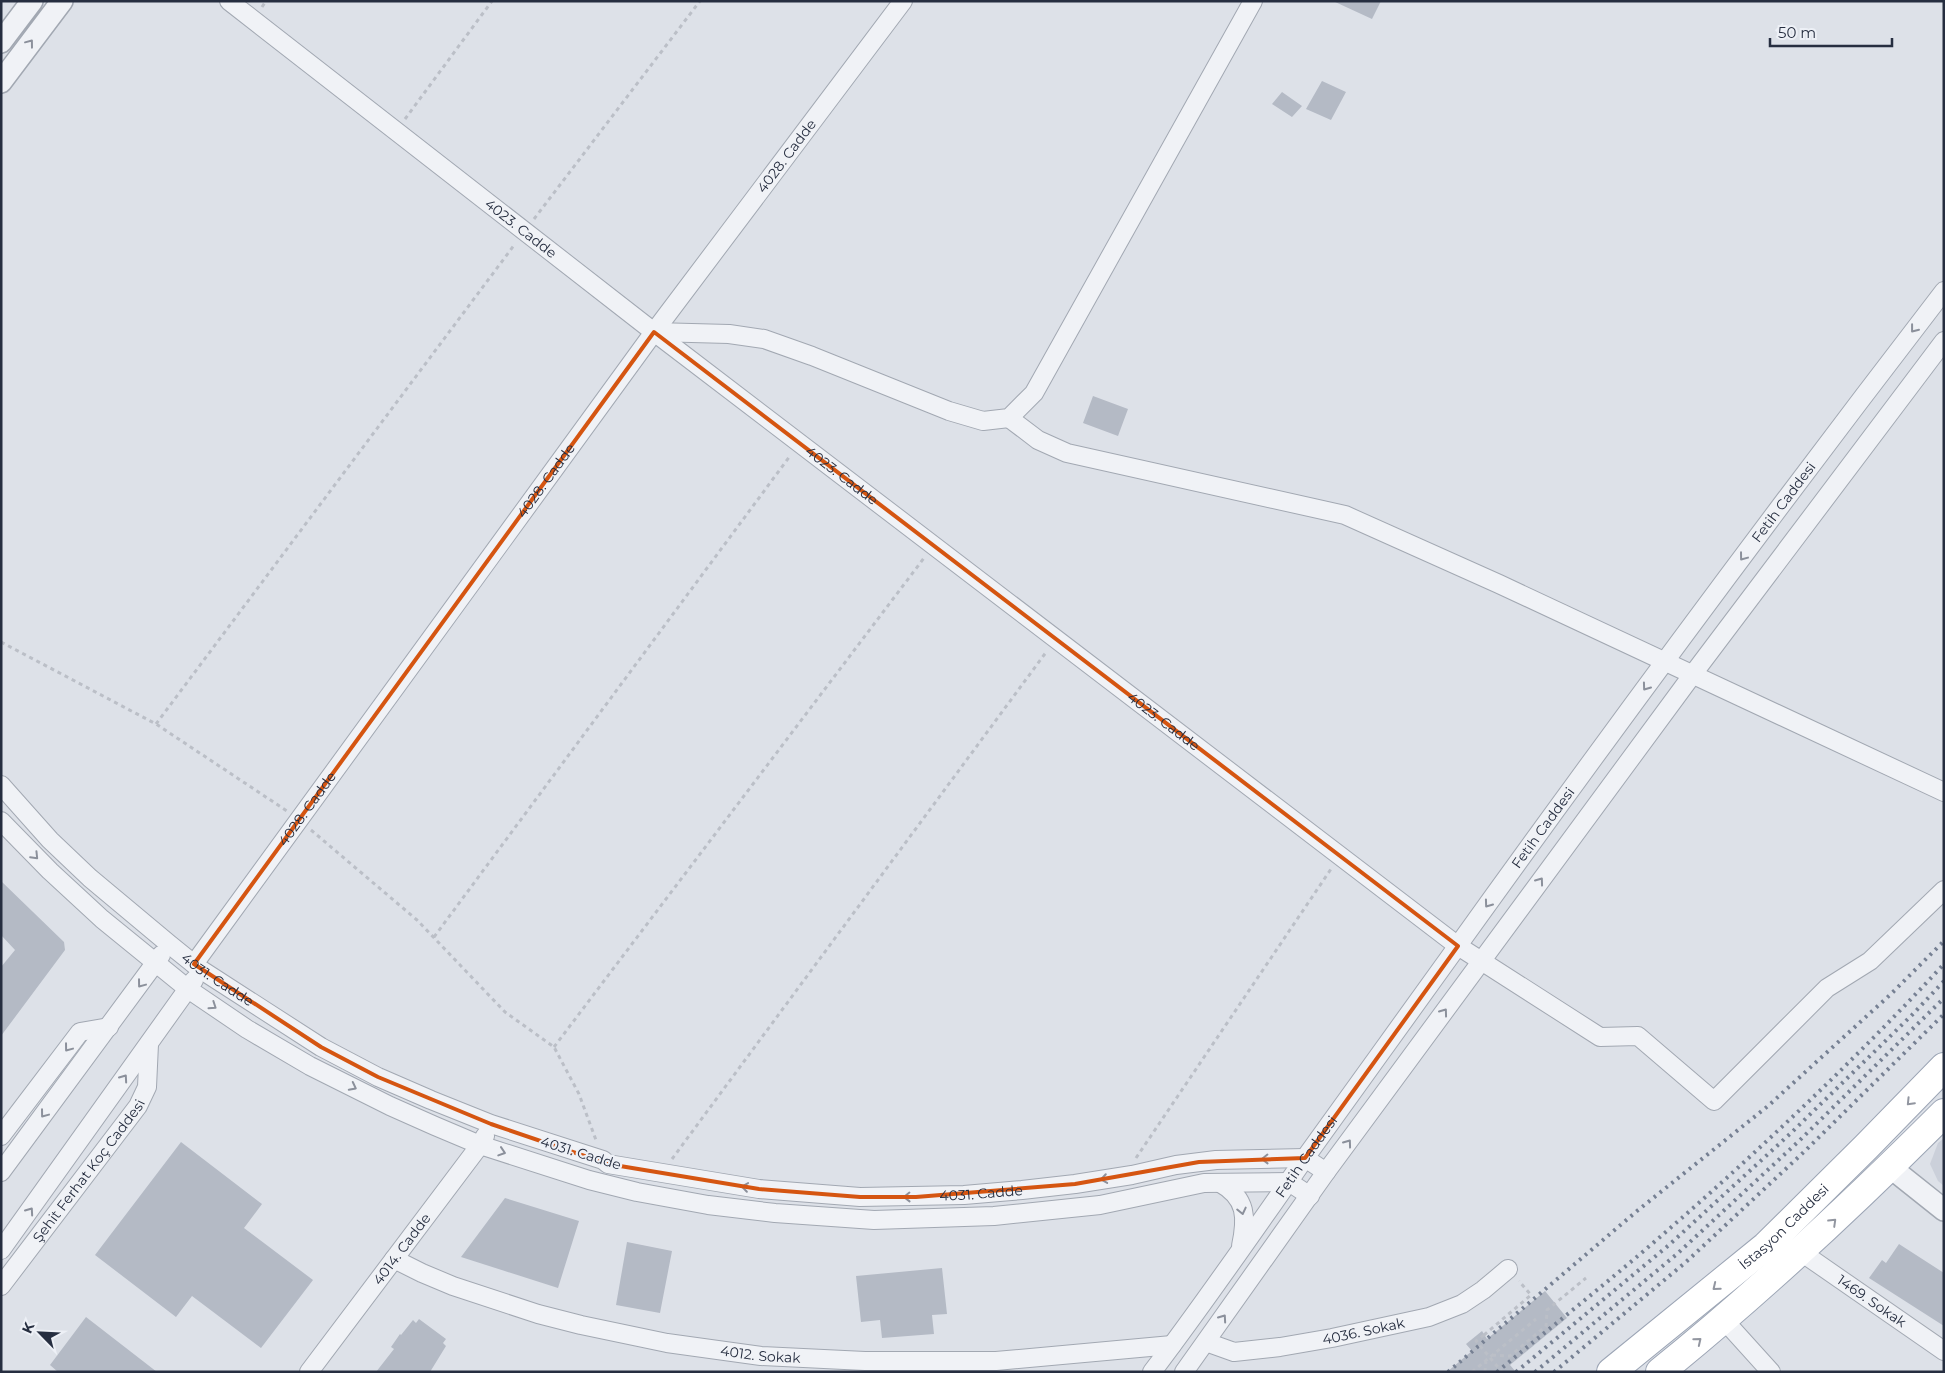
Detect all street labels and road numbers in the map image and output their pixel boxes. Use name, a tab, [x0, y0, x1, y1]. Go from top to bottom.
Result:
street label: 4028. Cadde	[753, 115, 820, 196]
street label: 4023. Cadde	[481, 195, 561, 262]
street label: 4028. Cadde	[513, 440, 579, 521]
street label: 4023. Cadde	[802, 442, 882, 509]
street label: Fetih Caddesi	[1748, 458, 1820, 546]
street label: 4023. Cadde	[1124, 688, 1204, 755]
street label: 4028. Cadde	[274, 768, 340, 850]
street label: Fetih Caddesi	[1507, 784, 1578, 872]
street label: 4031. Cadde	[178, 949, 257, 1010]
street label: Şehit Ferhat Koç Caddesi	[29, 1096, 149, 1246]
street label: Fetih Caddesi	[1271, 1112, 1341, 1201]
street label: 4031. Cadde	[538, 1132, 624, 1174]
street label: İstasyon Caddesi	[1735, 1180, 1833, 1273]
street label: 4031. Cadde	[939, 1181, 1024, 1204]
street label: 4014. Cadde	[369, 1209, 435, 1289]
street label: 1469. Sokak	[1834, 1271, 1910, 1332]
street label: 4036. Sokak	[1321, 1313, 1407, 1349]
street label: 4012. Sokak	[719, 1341, 802, 1367]

